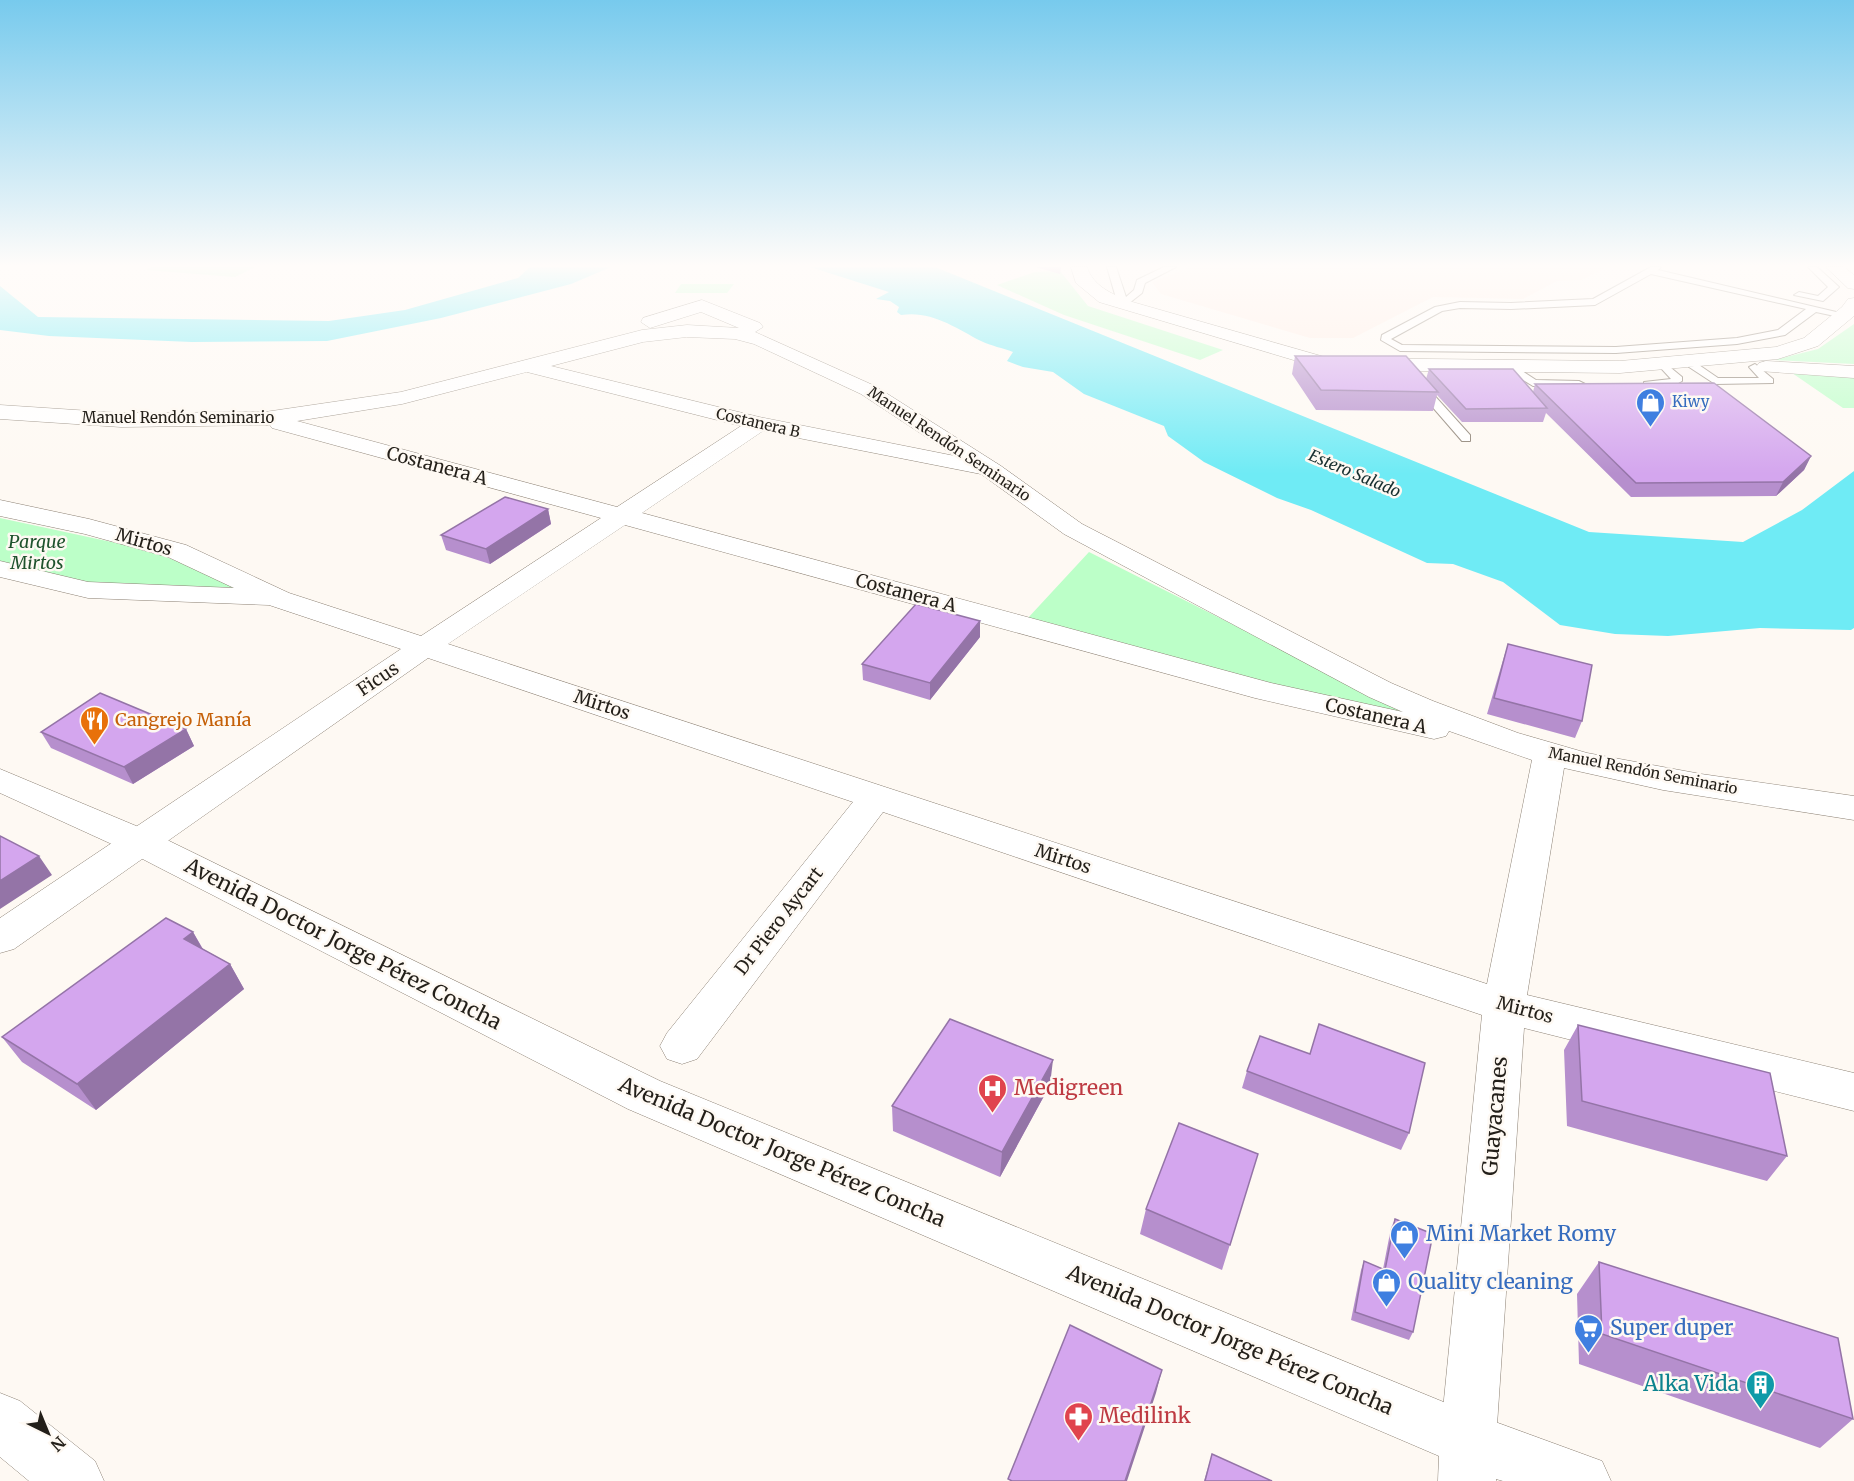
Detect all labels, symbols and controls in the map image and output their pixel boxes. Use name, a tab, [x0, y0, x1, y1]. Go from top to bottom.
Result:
street label: Manuel Rendón Seminario	[864, 382, 1034, 505]
shop icon: Kiwy	[1635, 386, 1667, 428]
place label: Kiwy	[1672, 392, 1710, 411]
street label: Costanera B	[714, 404, 802, 441]
street label: Manuel Rendón Seminario	[82, 408, 274, 427]
street label: Costanera A	[384, 441, 490, 490]
water label: Estero Salado	[1306, 445, 1404, 501]
street label: Mirtos	[113, 523, 175, 561]
park label: Parque Mirtos	[8, 530, 66, 574]
street label: Costanera A	[853, 568, 959, 617]
street label: Ficus	[352, 656, 403, 701]
street label: Mirtos	[571, 685, 633, 724]
street label: Costanera A	[1323, 693, 1429, 738]
restaurant icon: Cangrejo Manía	[78, 704, 110, 746]
place label: Cangrejo Manía	[115, 708, 252, 731]
street label: Manuel Rendón Seminario	[1547, 743, 1740, 798]
street label: Mirtos	[1032, 839, 1094, 878]
street label: Avenida Doctor Jorge Pérez Concha	[179, 851, 506, 1036]
street label: Dr Piero Aycart	[729, 862, 828, 979]
street label: Mirtos	[1494, 991, 1556, 1028]
street label: Guayacanes	[1476, 1055, 1513, 1177]
street label: Avenida Doctor Jorge Pérez Concha	[614, 1070, 950, 1233]
hospital icon: Medigreen	[977, 1072, 1009, 1114]
place label: Medigreen	[1014, 1074, 1123, 1101]
shop icon: Mini Market Romy	[1389, 1218, 1421, 1260]
place label: Mini Market Romy	[1426, 1220, 1617, 1247]
street label: Avenida Doctor Jorge Pérez Concha	[1062, 1258, 1398, 1421]
shop icon: Quality cleaning	[1371, 1266, 1403, 1308]
place label: Quality cleaning	[1408, 1268, 1573, 1295]
supermarket icon: Super duper	[1573, 1312, 1605, 1354]
place label: Super duper	[1610, 1314, 1733, 1341]
building icon: Alka Vida	[1744, 1368, 1776, 1410]
place label: Alka Vida	[1642, 1370, 1739, 1397]
pharmacy icon: Medilink	[1062, 1400, 1094, 1442]
place label: Medilink	[1099, 1402, 1192, 1429]
north arrow	[18, 1403, 78, 1463]
text: N	[47, 1432, 70, 1456]

